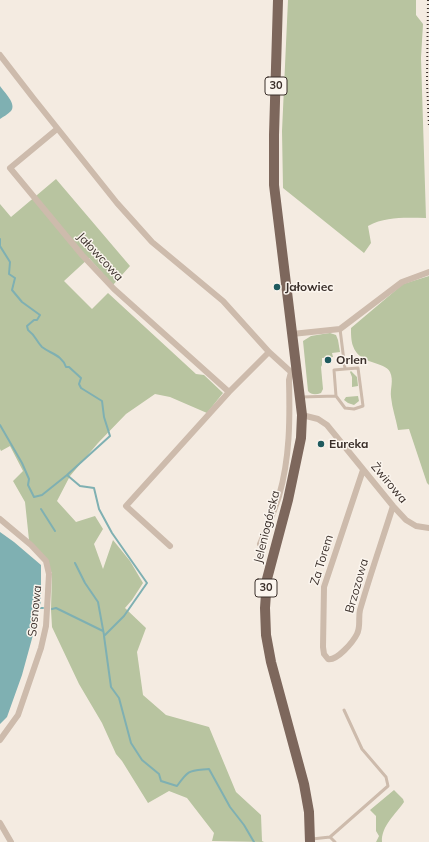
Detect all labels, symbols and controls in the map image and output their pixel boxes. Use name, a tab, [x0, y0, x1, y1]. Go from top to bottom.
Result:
road number: 30	[265, 77, 287, 95]
street label: Jałowcowa	[74, 230, 126, 284]
place label: Jałowiec	[285, 280, 333, 294]
marker: Jałowiec	[272, 282, 282, 292]
place label: Orlen	[336, 353, 367, 367]
marker: Orlen	[323, 355, 333, 365]
place label: Eureka	[329, 437, 368, 451]
marker: Eureka	[316, 439, 326, 449]
street label: Żwirowa	[368, 460, 410, 506]
street label: Jeleniogórska	[251, 489, 283, 565]
street label: Za Torem	[308, 533, 336, 587]
street label: Brzozowa	[342, 557, 372, 615]
road number: 30	[255, 579, 277, 597]
street label: Sosnowa	[25, 585, 45, 637]

